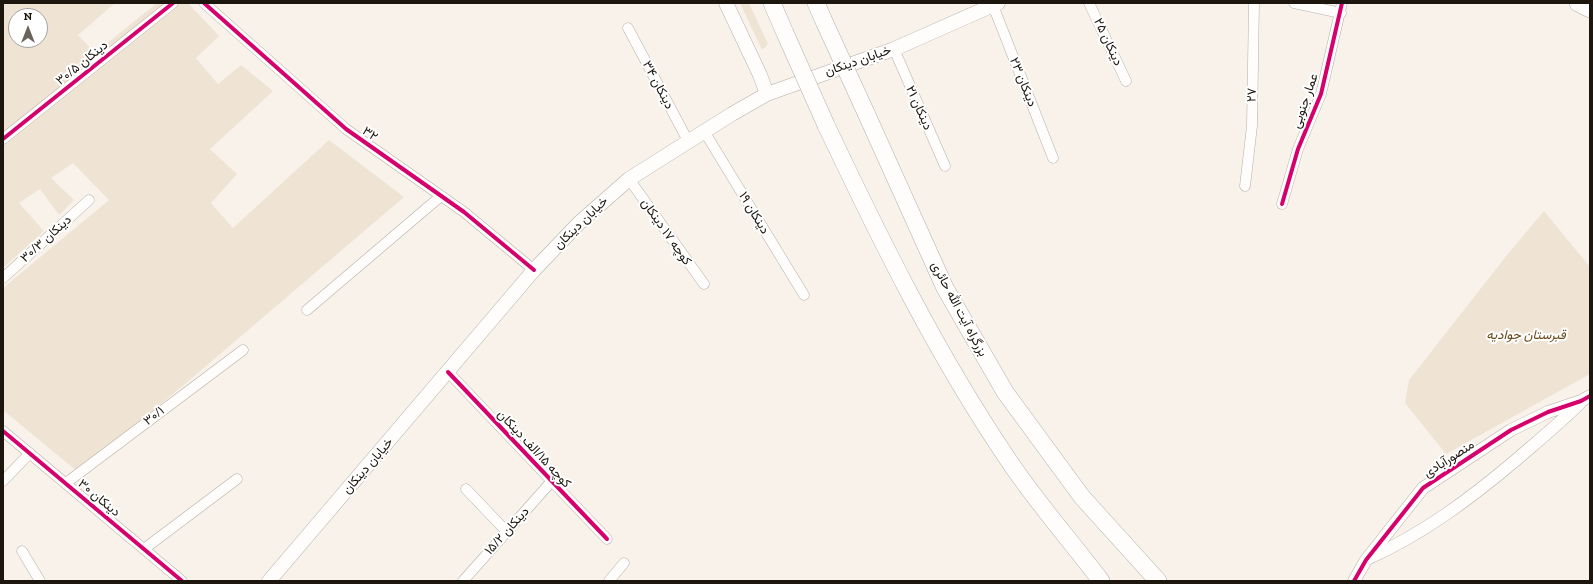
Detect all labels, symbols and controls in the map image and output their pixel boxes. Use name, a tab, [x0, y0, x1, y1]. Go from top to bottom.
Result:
north arrow	[8, 8, 48, 48]
text: N	[24, 10, 32, 23]
street label: ۲۵ دینکان	[1090, 16, 1126, 68]
street label: ۳۰/۵ دینکان	[53, 37, 111, 89]
street label: خیابان دینکان	[823, 42, 893, 80]
street label: ۲۳ دینکان	[1006, 55, 1040, 109]
street label: ۳۴ دینکان	[639, 58, 677, 112]
street label: عمار جنوبی	[1288, 71, 1322, 131]
street label: ۲۱ دینکان	[902, 83, 936, 133]
street label: ۲۷	[1244, 88, 1260, 102]
street label: ۳۲	[359, 123, 381, 145]
street label: ۱۹ دینکان	[735, 189, 773, 237]
street label: خیابان دینکان	[551, 193, 611, 253]
street label: کوچه ۱۷ دینکان	[637, 196, 695, 268]
street label: ۳۰/۳ دینکان	[17, 212, 75, 266]
street label: بزرگراه آیت الله حائری	[927, 259, 991, 359]
park label: قبرستان جوادیه	[1486, 327, 1566, 343]
street label: ۳۰/۱	[140, 403, 168, 429]
street label: کوچه ۱۵/الف دینکان	[494, 407, 574, 491]
street label: خیابان دینکان	[339, 435, 397, 497]
street label: منصورآبادی	[1421, 437, 1477, 481]
street label: ۳۰ دینکان	[75, 476, 123, 520]
street label: ۱۵/۲ دینکان	[481, 504, 533, 558]

